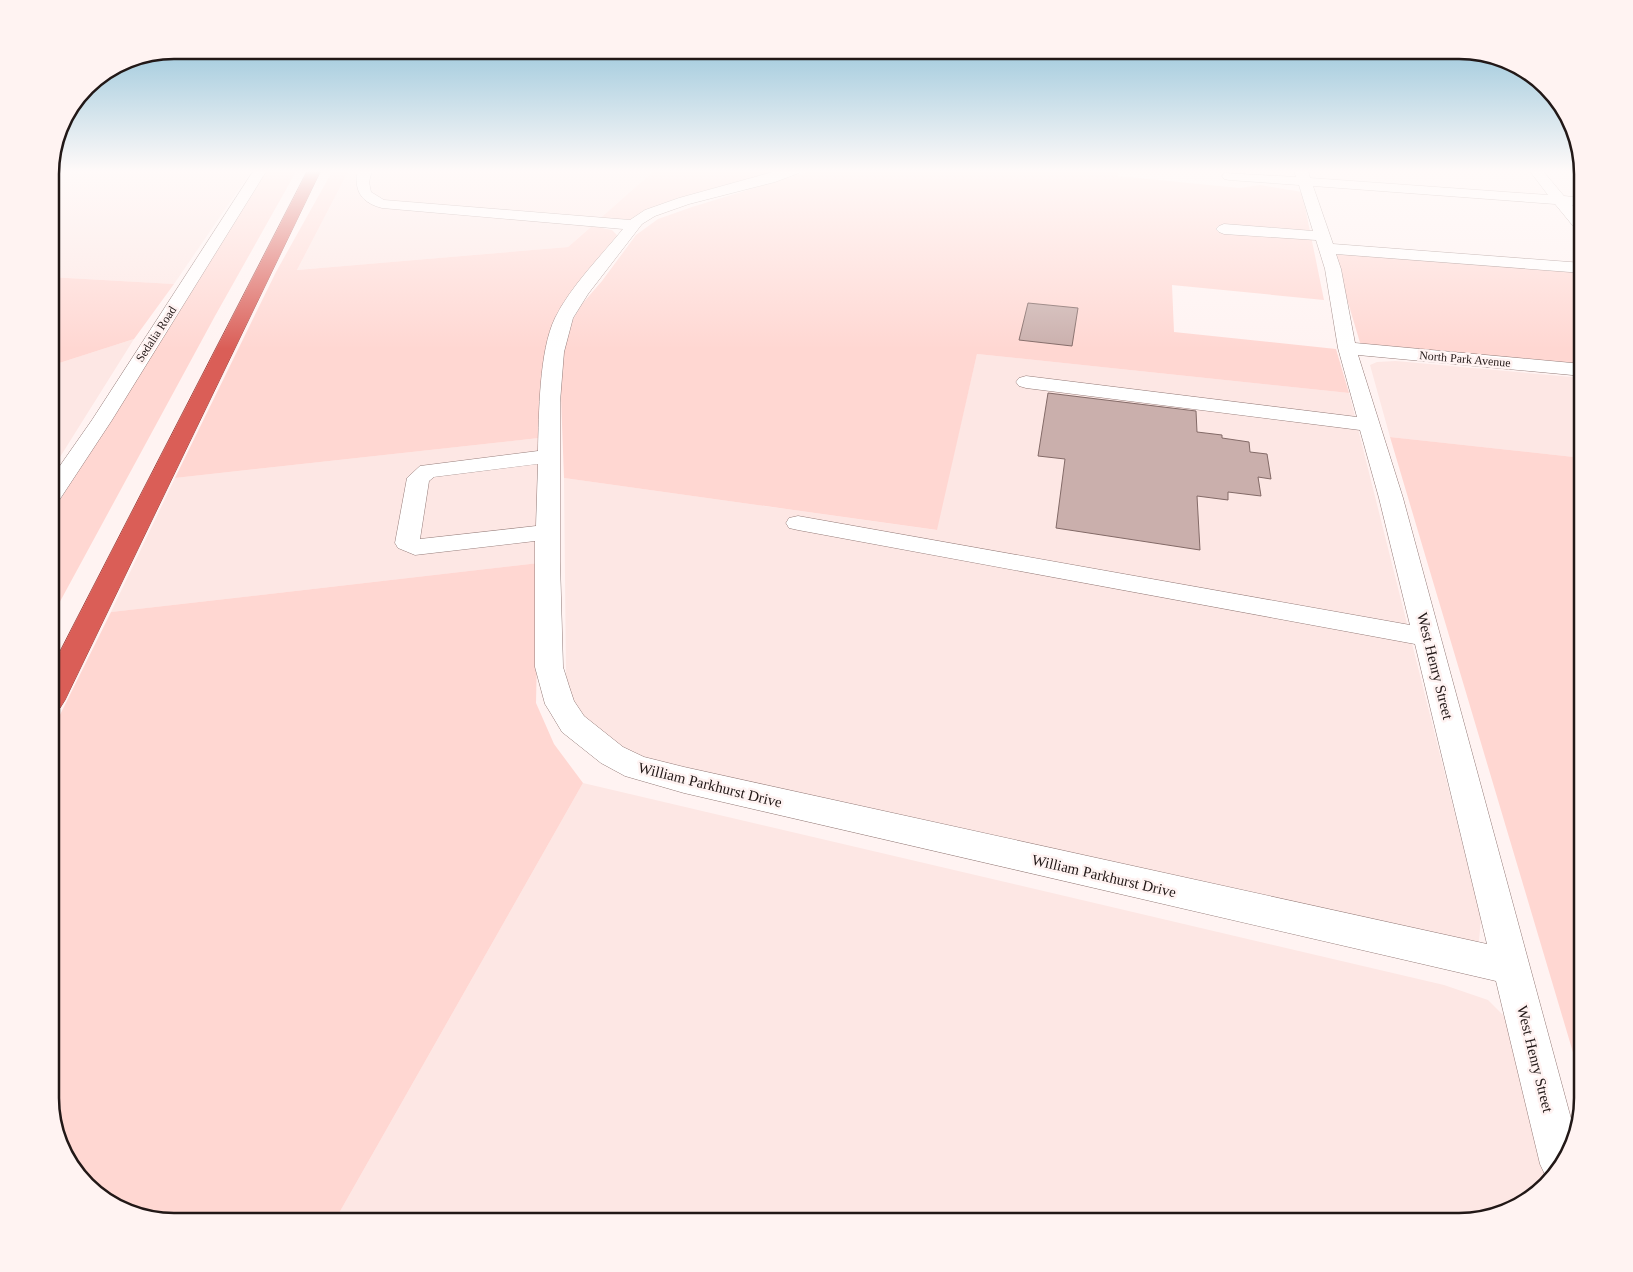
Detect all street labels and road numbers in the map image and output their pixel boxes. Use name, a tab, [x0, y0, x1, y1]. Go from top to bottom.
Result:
street label: Sedalia Road	[133, 303, 179, 365]
street label: North Park Avenue	[1419, 348, 1511, 370]
street label: West Henry Street	[1414, 611, 1456, 722]
street label: William Parkhurst Drive	[636, 759, 784, 811]
street label: William Parkhurst Drive	[1030, 852, 1178, 900]
street label: West Henry Street	[1514, 1004, 1556, 1115]

